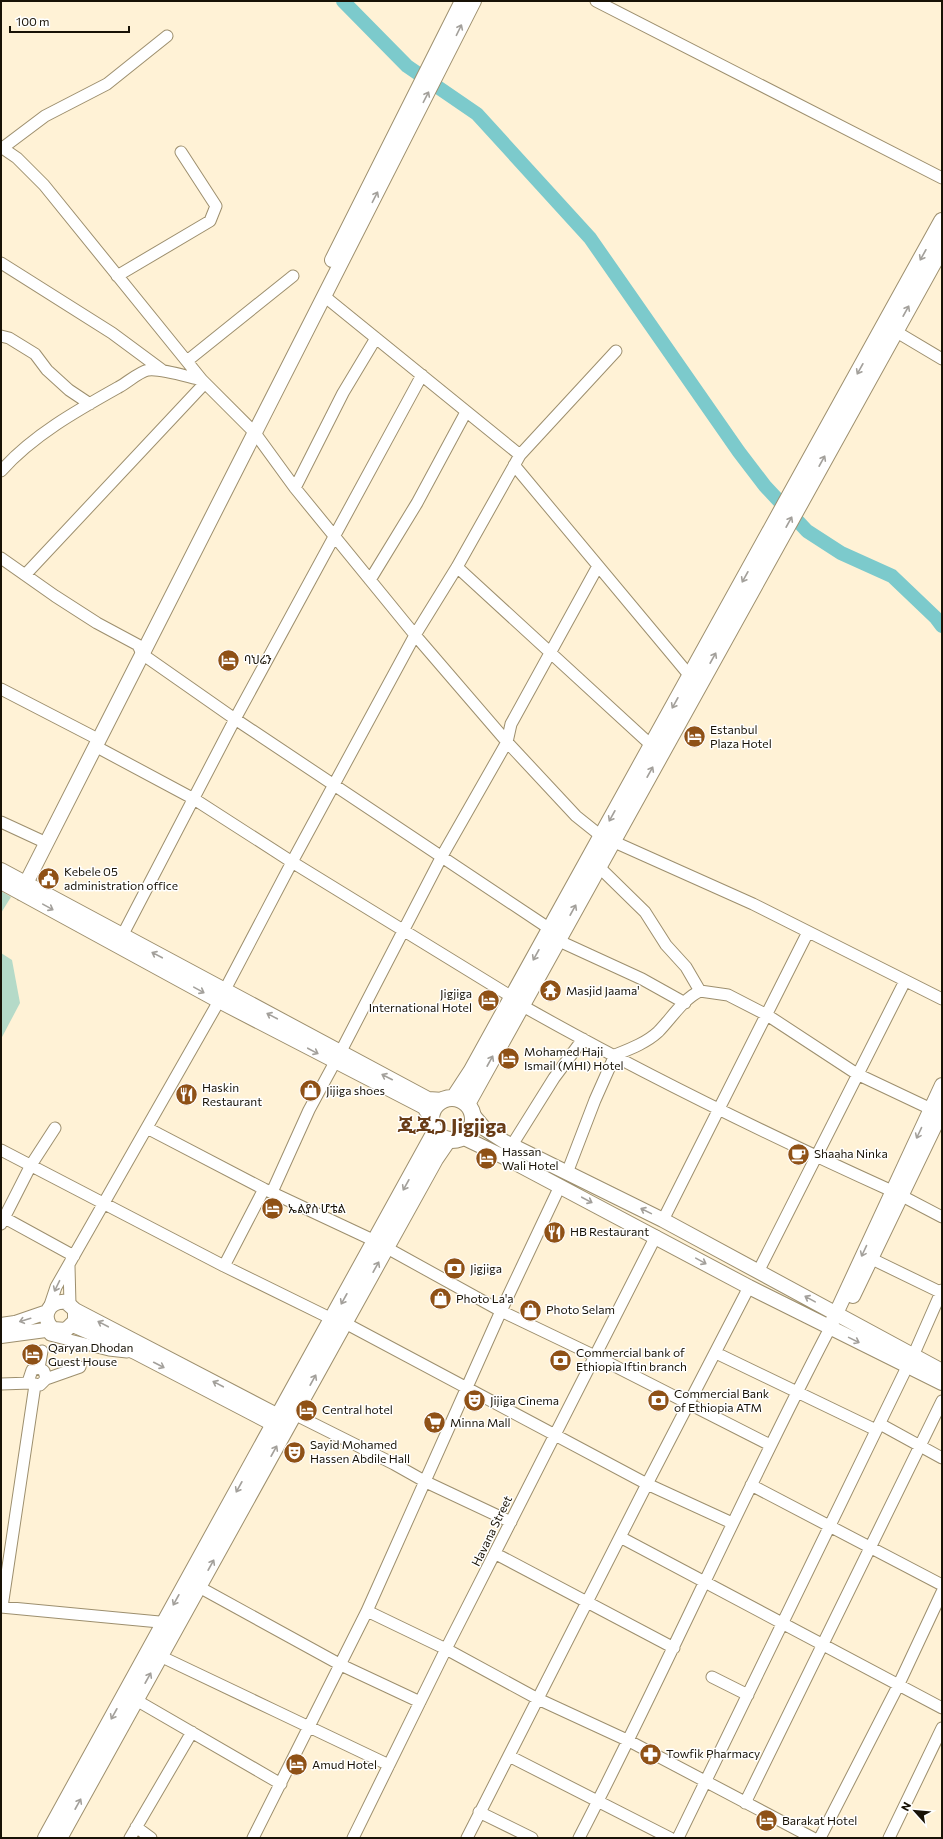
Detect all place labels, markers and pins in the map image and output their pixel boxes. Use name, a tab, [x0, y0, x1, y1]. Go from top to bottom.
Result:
hotel icon: ባህሬን	[215, 647, 241, 673]
place label: ባህሬን	[244, 652, 272, 666]
place label: Estanbul Plaza Hotel	[710, 722, 772, 750]
hotel icon: Estanbul Plaza Hotel	[681, 724, 707, 750]
place label: Kebele 05 administration office	[64, 864, 178, 892]
public building icon: Kebele 05 administration office	[36, 866, 62, 892]
temple icon: Masjid Jaama'	[537, 978, 563, 1004]
place label: Masjid Jaama'	[566, 983, 640, 998]
place label: Jigjiga International Hotel	[369, 986, 472, 1014]
hotel icon: Jigjiga International Hotel	[475, 988, 501, 1014]
place label: Mohamed Haji Ismail (MHI) Hotel	[524, 1044, 624, 1072]
hotel icon: Mohamed Haji Ismail (MHI) Hotel	[496, 1046, 522, 1072]
shop icon: Jijiga shoes	[298, 1078, 324, 1104]
place label: Haskin Restaurant	[202, 1080, 262, 1108]
restaurant icon: Haskin Restaurant	[173, 1082, 199, 1108]
place label: Jijiga shoes	[326, 1083, 385, 1098]
cafe icon: Shaaha Ninka	[785, 1141, 811, 1167]
place label: Hassan Wali Hotel	[502, 1144, 559, 1172]
hotel icon: Hassan Wali Hotel	[474, 1146, 500, 1172]
place label: Shaaha Ninka	[814, 1146, 888, 1160]
hotel icon: ኤልያስ ሆቴል	[260, 1196, 286, 1222]
place label: ኤልያስ ሆቴል	[288, 1201, 346, 1215]
restaurant icon: HB Restaurant	[542, 1219, 568, 1245]
place label: HB Restaurant	[570, 1224, 649, 1238]
bank icon: Jigjiga	[441, 1256, 467, 1282]
place label: Jigjiga	[470, 1261, 502, 1276]
shop icon: Photo La'a	[427, 1286, 453, 1312]
place label: Photo La'a	[456, 1291, 514, 1305]
shop icon: Photo Selam	[517, 1297, 543, 1323]
place label: Photo Selam	[546, 1302, 615, 1316]
place label: Qaryan Dhodan Guest House	[48, 1340, 133, 1368]
hotel icon: Qaryan Dhodan Guest House	[19, 1342, 45, 1368]
place label: Commercial bank of Ethiopia Iftin branch	[576, 1345, 687, 1373]
bank icon: Commercial bank of Ethiopia Iftin branch	[548, 1347, 574, 1373]
place label: Commercial Bank of Ethiopia ATM	[674, 1386, 770, 1414]
theatre icon: Jijiga Cinema	[462, 1388, 488, 1414]
bank icon: Commercial Bank of Ethiopia ATM	[646, 1388, 672, 1414]
place label: Jijiga Cinema	[490, 1393, 559, 1408]
hotel icon: Central hotel	[293, 1397, 319, 1423]
place label: Central hotel	[322, 1402, 393, 1416]
supermarket icon: Minna Mall	[421, 1410, 447, 1436]
place label: Minna Mall	[450, 1415, 511, 1429]
place label: Sayid Mohamed Hassen Abdile Hall	[310, 1437, 410, 1465]
theatre icon: Sayid Mohamed Hassen Abdile Hall	[282, 1439, 308, 1465]
pharmacy icon: Towfik Pharmacy	[637, 1741, 663, 1767]
place label: Towfik Pharmacy	[666, 1746, 760, 1760]
hotel icon: Amud Hotel	[284, 1752, 310, 1778]
place label: Amud Hotel	[312, 1757, 377, 1771]
hotel icon: Barakat Hotel	[754, 1808, 780, 1834]
place label: Barakat Hotel	[782, 1813, 857, 1827]

